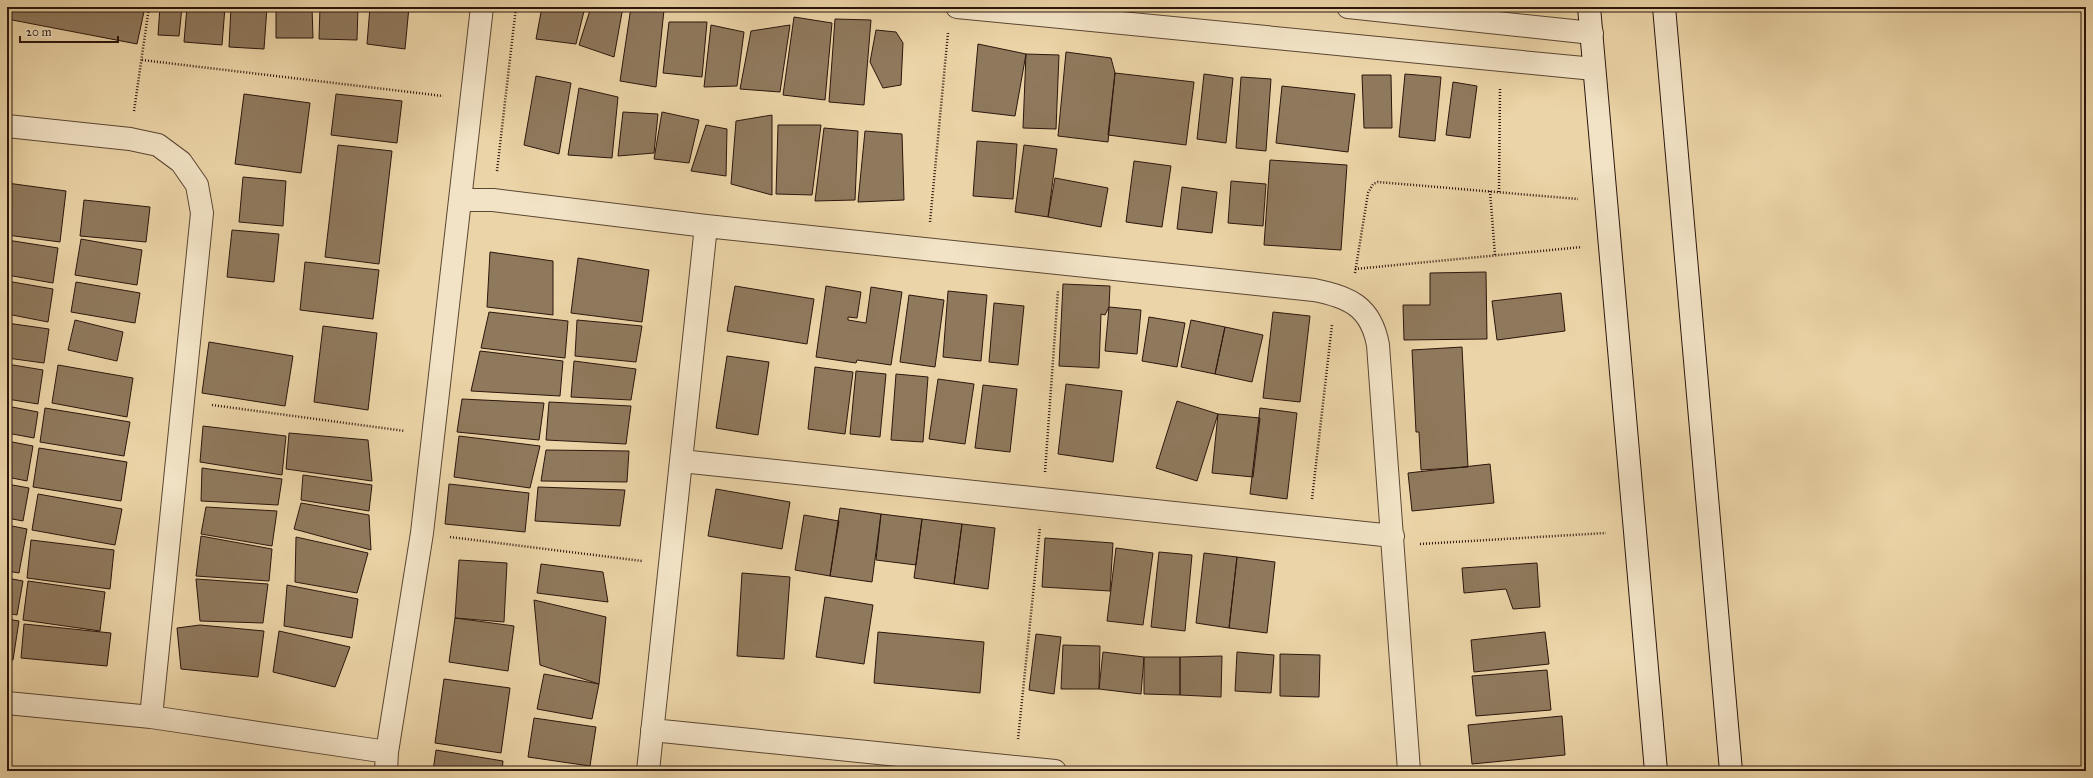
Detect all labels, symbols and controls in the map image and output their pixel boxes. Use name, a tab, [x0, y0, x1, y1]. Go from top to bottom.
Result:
scale bar	[20, 18, 118, 44]
text: 20 m	[26, 25, 52, 39]

